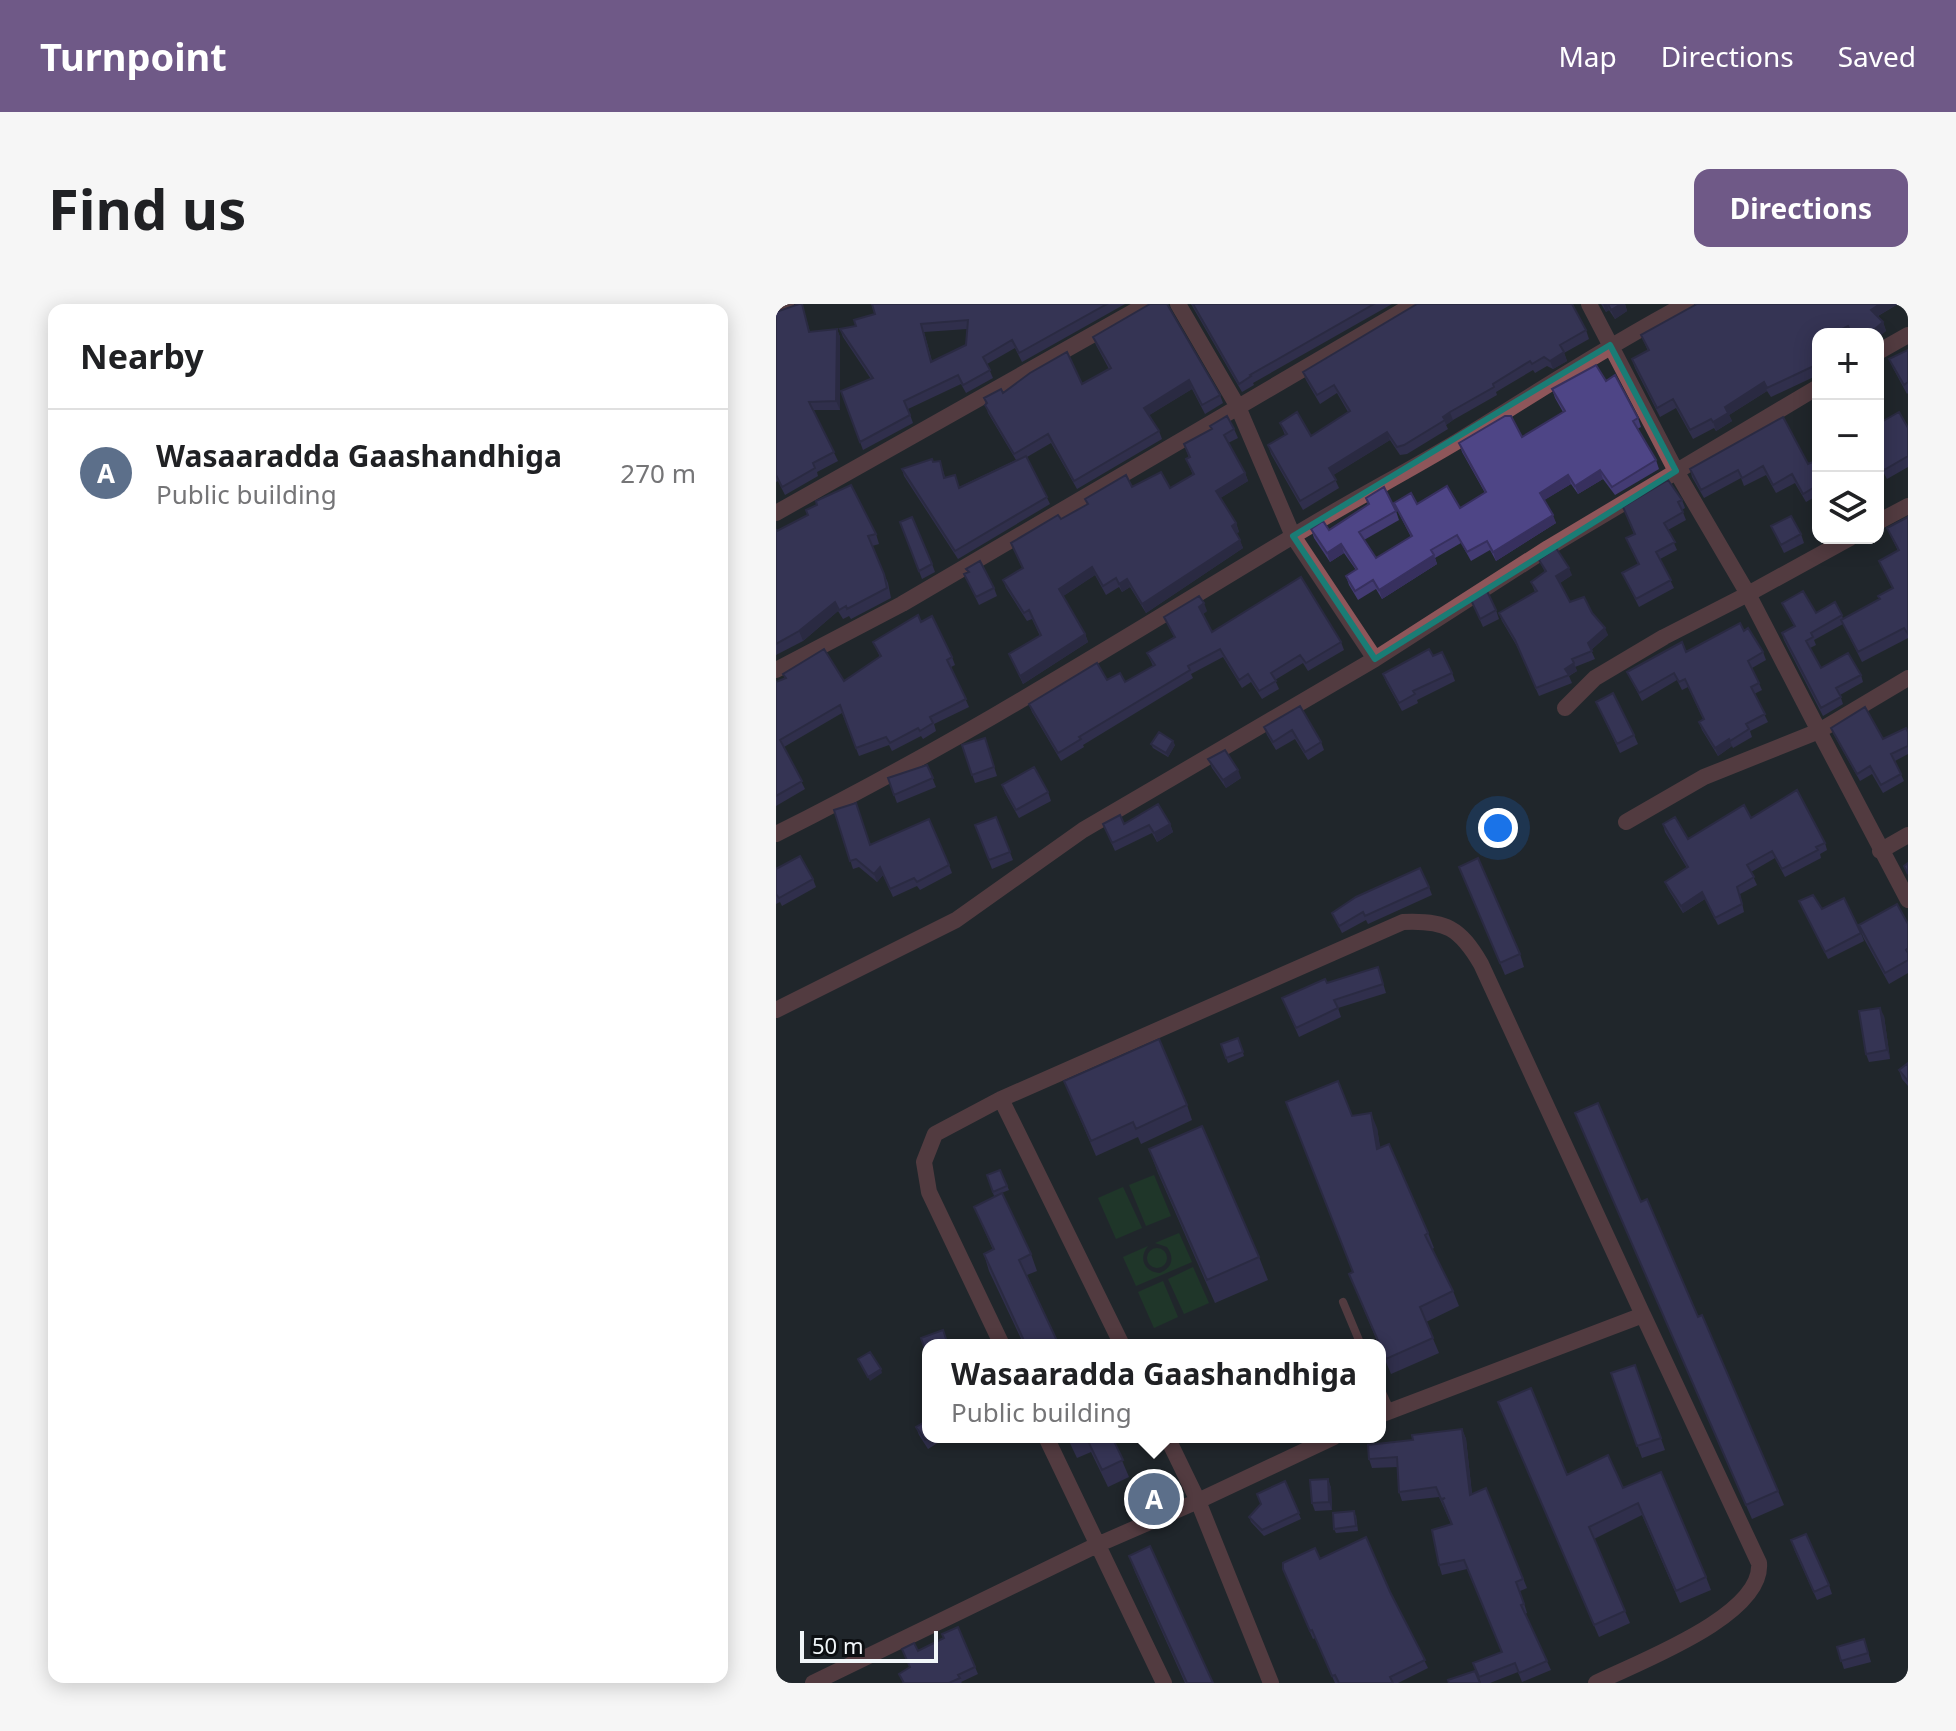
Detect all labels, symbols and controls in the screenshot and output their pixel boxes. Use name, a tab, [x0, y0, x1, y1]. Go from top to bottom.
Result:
text: Turnpoint	[40, 30, 227, 82]
text: Map	[1558, 37, 1617, 75]
text: Directions	[1661, 37, 1794, 75]
text: Saved	[1838, 37, 1916, 75]
button: Directions	[1694, 169, 1908, 247]
text: Find us	[48, 170, 246, 246]
map controls	[1812, 328, 1884, 544]
button: +	[1812, 328, 1884, 400]
text: Nearby	[80, 333, 204, 379]
button: −	[1812, 400, 1884, 472]
text: Wasaaradda Gaashandhiga	[156, 435, 562, 476]
text: A	[97, 455, 115, 491]
text: 270 m	[620, 455, 696, 491]
button: layers	[1812, 472, 1884, 544]
text: Public building	[156, 476, 337, 512]
your location	[1478, 808, 1518, 848]
popup	[922, 1339, 1386, 1443]
text: Wasaaradda Gaashandhiga	[951, 1353, 1357, 1394]
text: Public building	[951, 1394, 1132, 1430]
pin: A	[1128, 1469, 1180, 1529]
scale bar	[800, 1627, 938, 1663]
text: 50 m	[812, 1630, 863, 1660]

